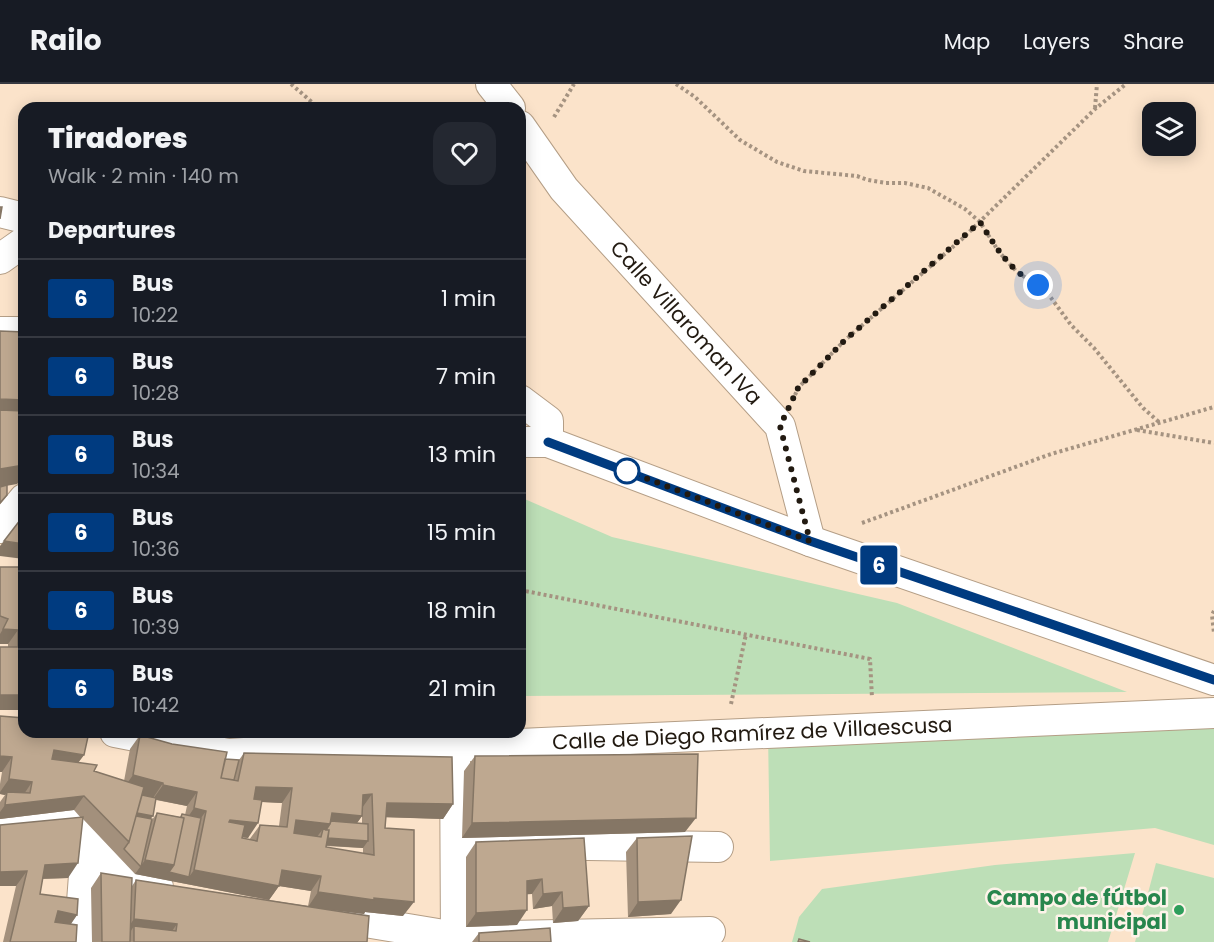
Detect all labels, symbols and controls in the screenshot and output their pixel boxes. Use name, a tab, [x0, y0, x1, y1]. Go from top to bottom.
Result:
text: Railo	[30, 21, 102, 60]
text: Map	[944, 27, 990, 56]
text: Layers	[1023, 27, 1090, 56]
text: Share	[1123, 27, 1184, 56]
map controls	[1142, 102, 1196, 156]
button: layers	[1142, 102, 1196, 156]
text: Tiradores	[48, 119, 188, 158]
button: heart	[433, 122, 496, 185]
text: Walk · 2 min · 140 m	[48, 162, 239, 190]
text: Departures	[48, 215, 176, 246]
street label: Calle Villaroman IVa	[604, 234, 769, 411]
text: Bus	[132, 268, 174, 299]
your location	[1023, 270, 1053, 300]
text: 1 min	[441, 283, 496, 314]
text: 6	[74, 284, 88, 313]
text: 10:22	[132, 301, 178, 329]
text: Bus	[132, 346, 174, 377]
text: 7 min	[436, 361, 496, 392]
text: 6	[74, 362, 88, 391]
text: 10:28	[132, 379, 179, 407]
text: Bus	[132, 424, 174, 455]
text: 13 min	[428, 439, 496, 470]
text: 6	[74, 440, 88, 469]
text: 10:34	[132, 457, 180, 485]
unlabelled marker	[614, 458, 640, 484]
text: Bus	[132, 502, 174, 533]
text: 15 min	[427, 517, 496, 548]
text: 6	[74, 518, 88, 547]
text: 10:36	[132, 535, 180, 563]
line badge: 6	[860, 546, 898, 584]
text: 6	[872, 551, 886, 580]
text: Bus	[132, 580, 174, 611]
text: 18 min	[427, 595, 496, 626]
text: 6	[74, 596, 88, 625]
text: 10:39	[132, 613, 180, 641]
text: Bus	[132, 658, 174, 689]
text: 21 min	[428, 673, 496, 704]
text: 6	[74, 674, 88, 703]
text: 10:42	[132, 691, 179, 719]
street label: Calle de Diego Ramírez de Villaescusa	[552, 710, 953, 757]
place label: Campo de fútbol municipal	[987, 883, 1167, 936]
marker: Campo de fútbol municipal	[1172, 903, 1186, 917]

